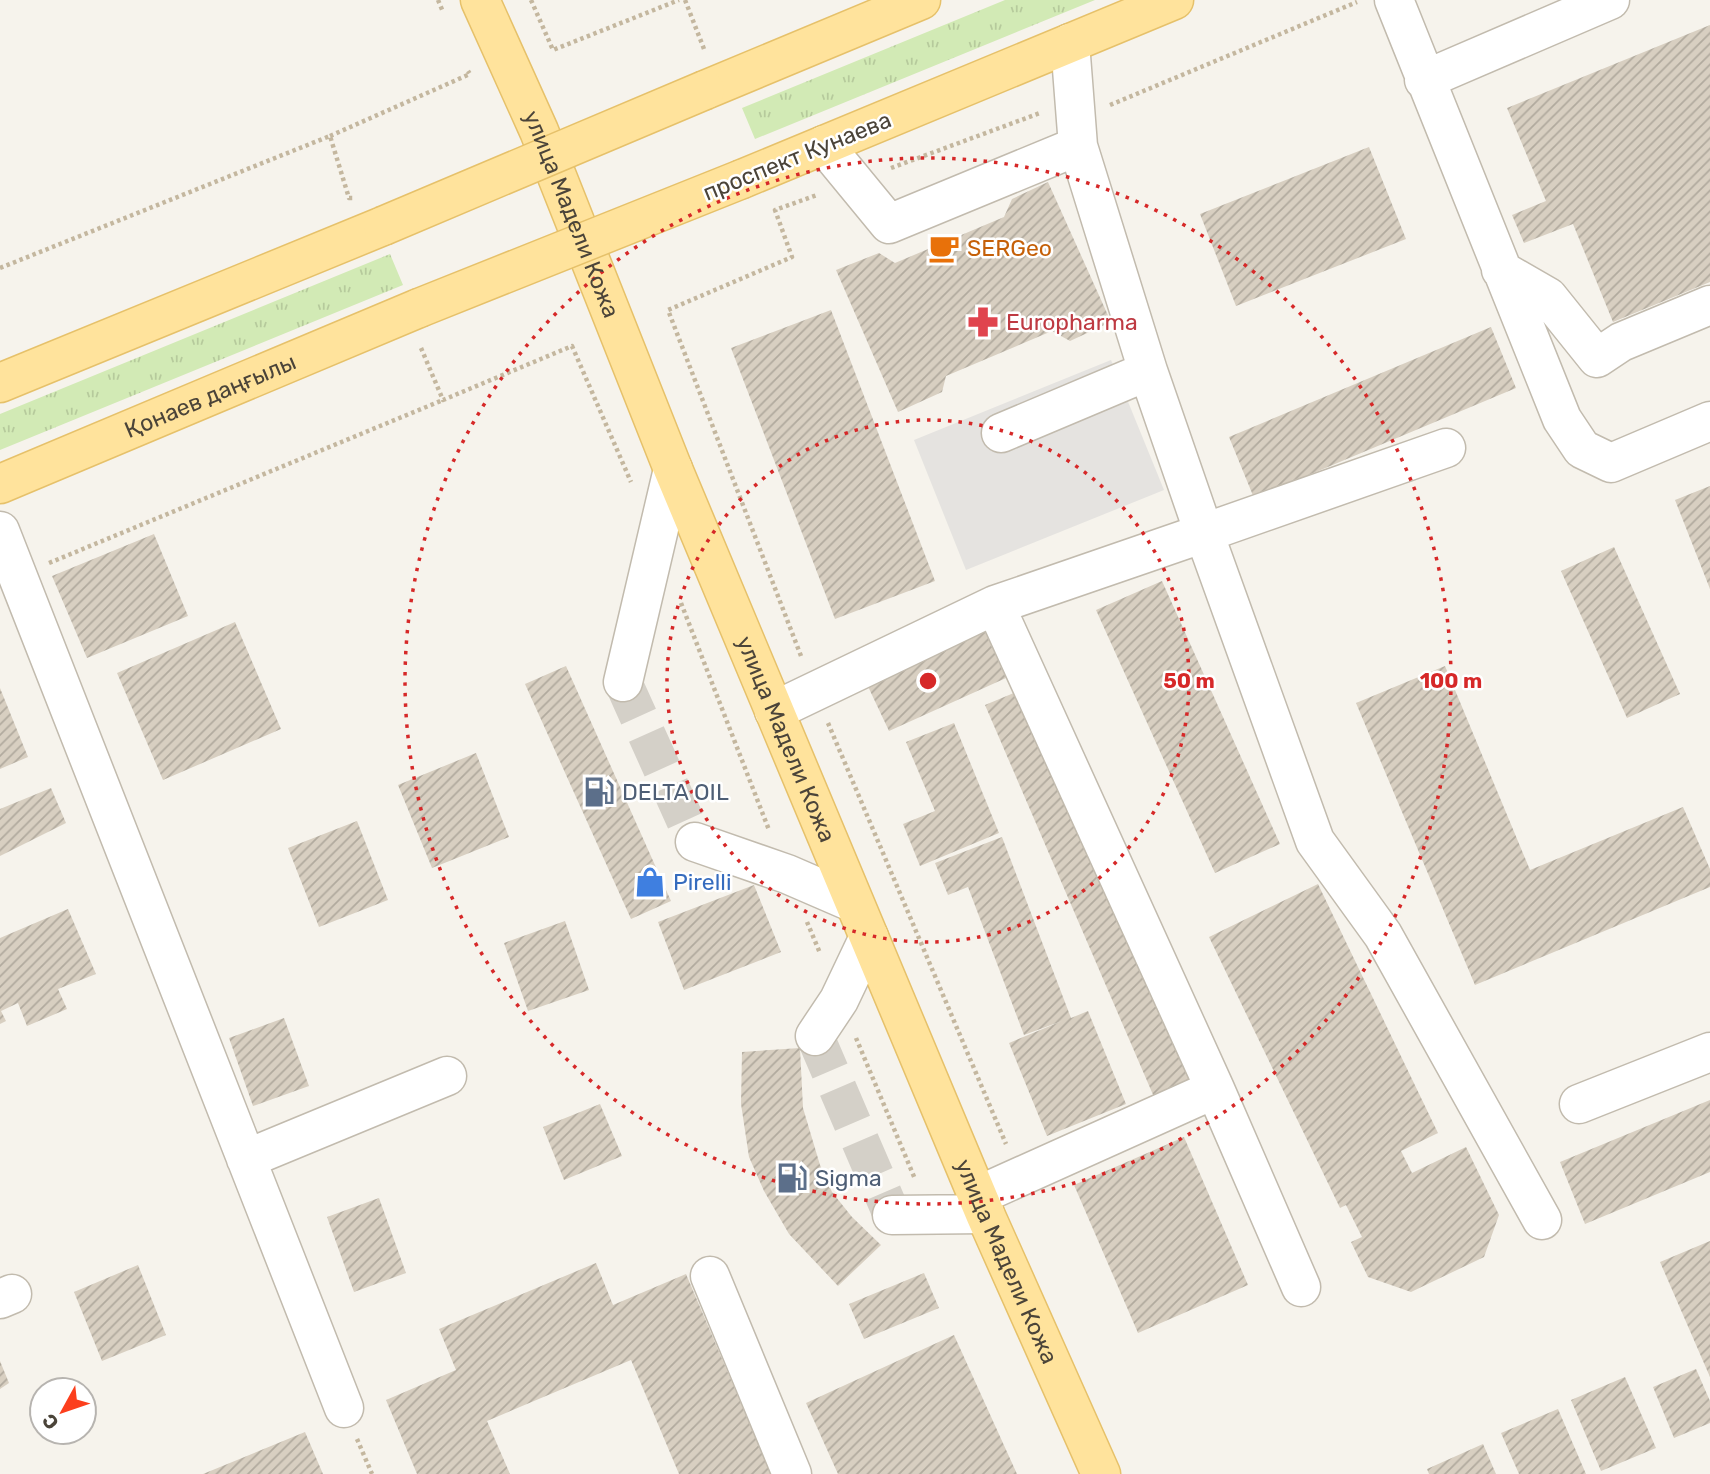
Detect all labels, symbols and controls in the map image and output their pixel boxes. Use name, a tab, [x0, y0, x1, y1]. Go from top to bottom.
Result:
street label: проспект Кунаева	[699, 105, 895, 207]
street label: улица Мадели Кожа	[518, 106, 626, 322]
cafe icon: SERGeo	[927, 231, 961, 265]
place label: SERGeo	[967, 234, 1052, 262]
pharmacy icon: Europharma	[966, 305, 1000, 339]
place label: Europharma	[1006, 308, 1138, 336]
street label: Қонаев даңғылы	[120, 347, 300, 444]
street label: улица Мадели Кожа	[731, 632, 842, 846]
text: 50 m	[1163, 668, 1215, 693]
text: 100 m	[1420, 668, 1482, 693]
centre of rings	[916, 669, 940, 693]
fuel station icon: DELTA OIL	[582, 775, 616, 809]
place label: DELTA OIL	[622, 778, 729, 806]
shop icon: Pirelli	[633, 865, 667, 899]
place label: Pirelli	[673, 868, 731, 896]
street label: улица Мадели Кожа	[950, 1155, 1064, 1368]
fuel station icon: Sigma	[775, 1161, 809, 1195]
place label: Sigma	[815, 1164, 882, 1192]
north arrow	[28, 1376, 98, 1446]
text: С	[37, 1409, 63, 1434]

